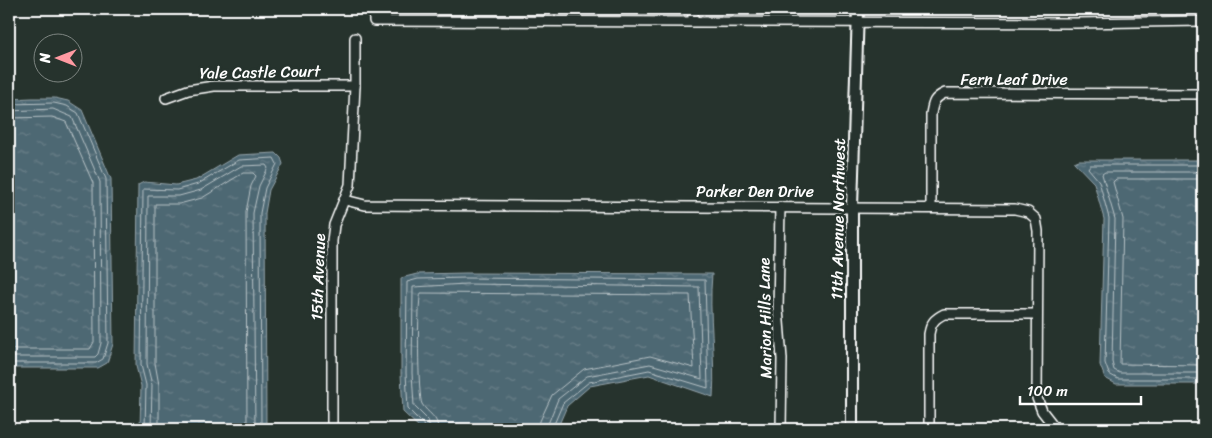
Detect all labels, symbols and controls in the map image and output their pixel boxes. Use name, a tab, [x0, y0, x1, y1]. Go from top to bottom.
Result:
north arrow	[32, 32, 82, 82]
text: N	[33, 53, 58, 64]
street label: Yale Castle Court	[199, 56, 321, 88]
street label: Fern Leaf Drive	[960, 65, 1068, 94]
street label: 11th Avenue Northwest	[822, 138, 854, 300]
street label: Parker Den Drive	[696, 177, 814, 206]
street label: 15th Avenue	[302, 233, 334, 321]
street label: Marion Hills Lane	[749, 257, 781, 379]
scale bar	[1020, 373, 1141, 405]
text: 100 m	[1027, 378, 1068, 404]

